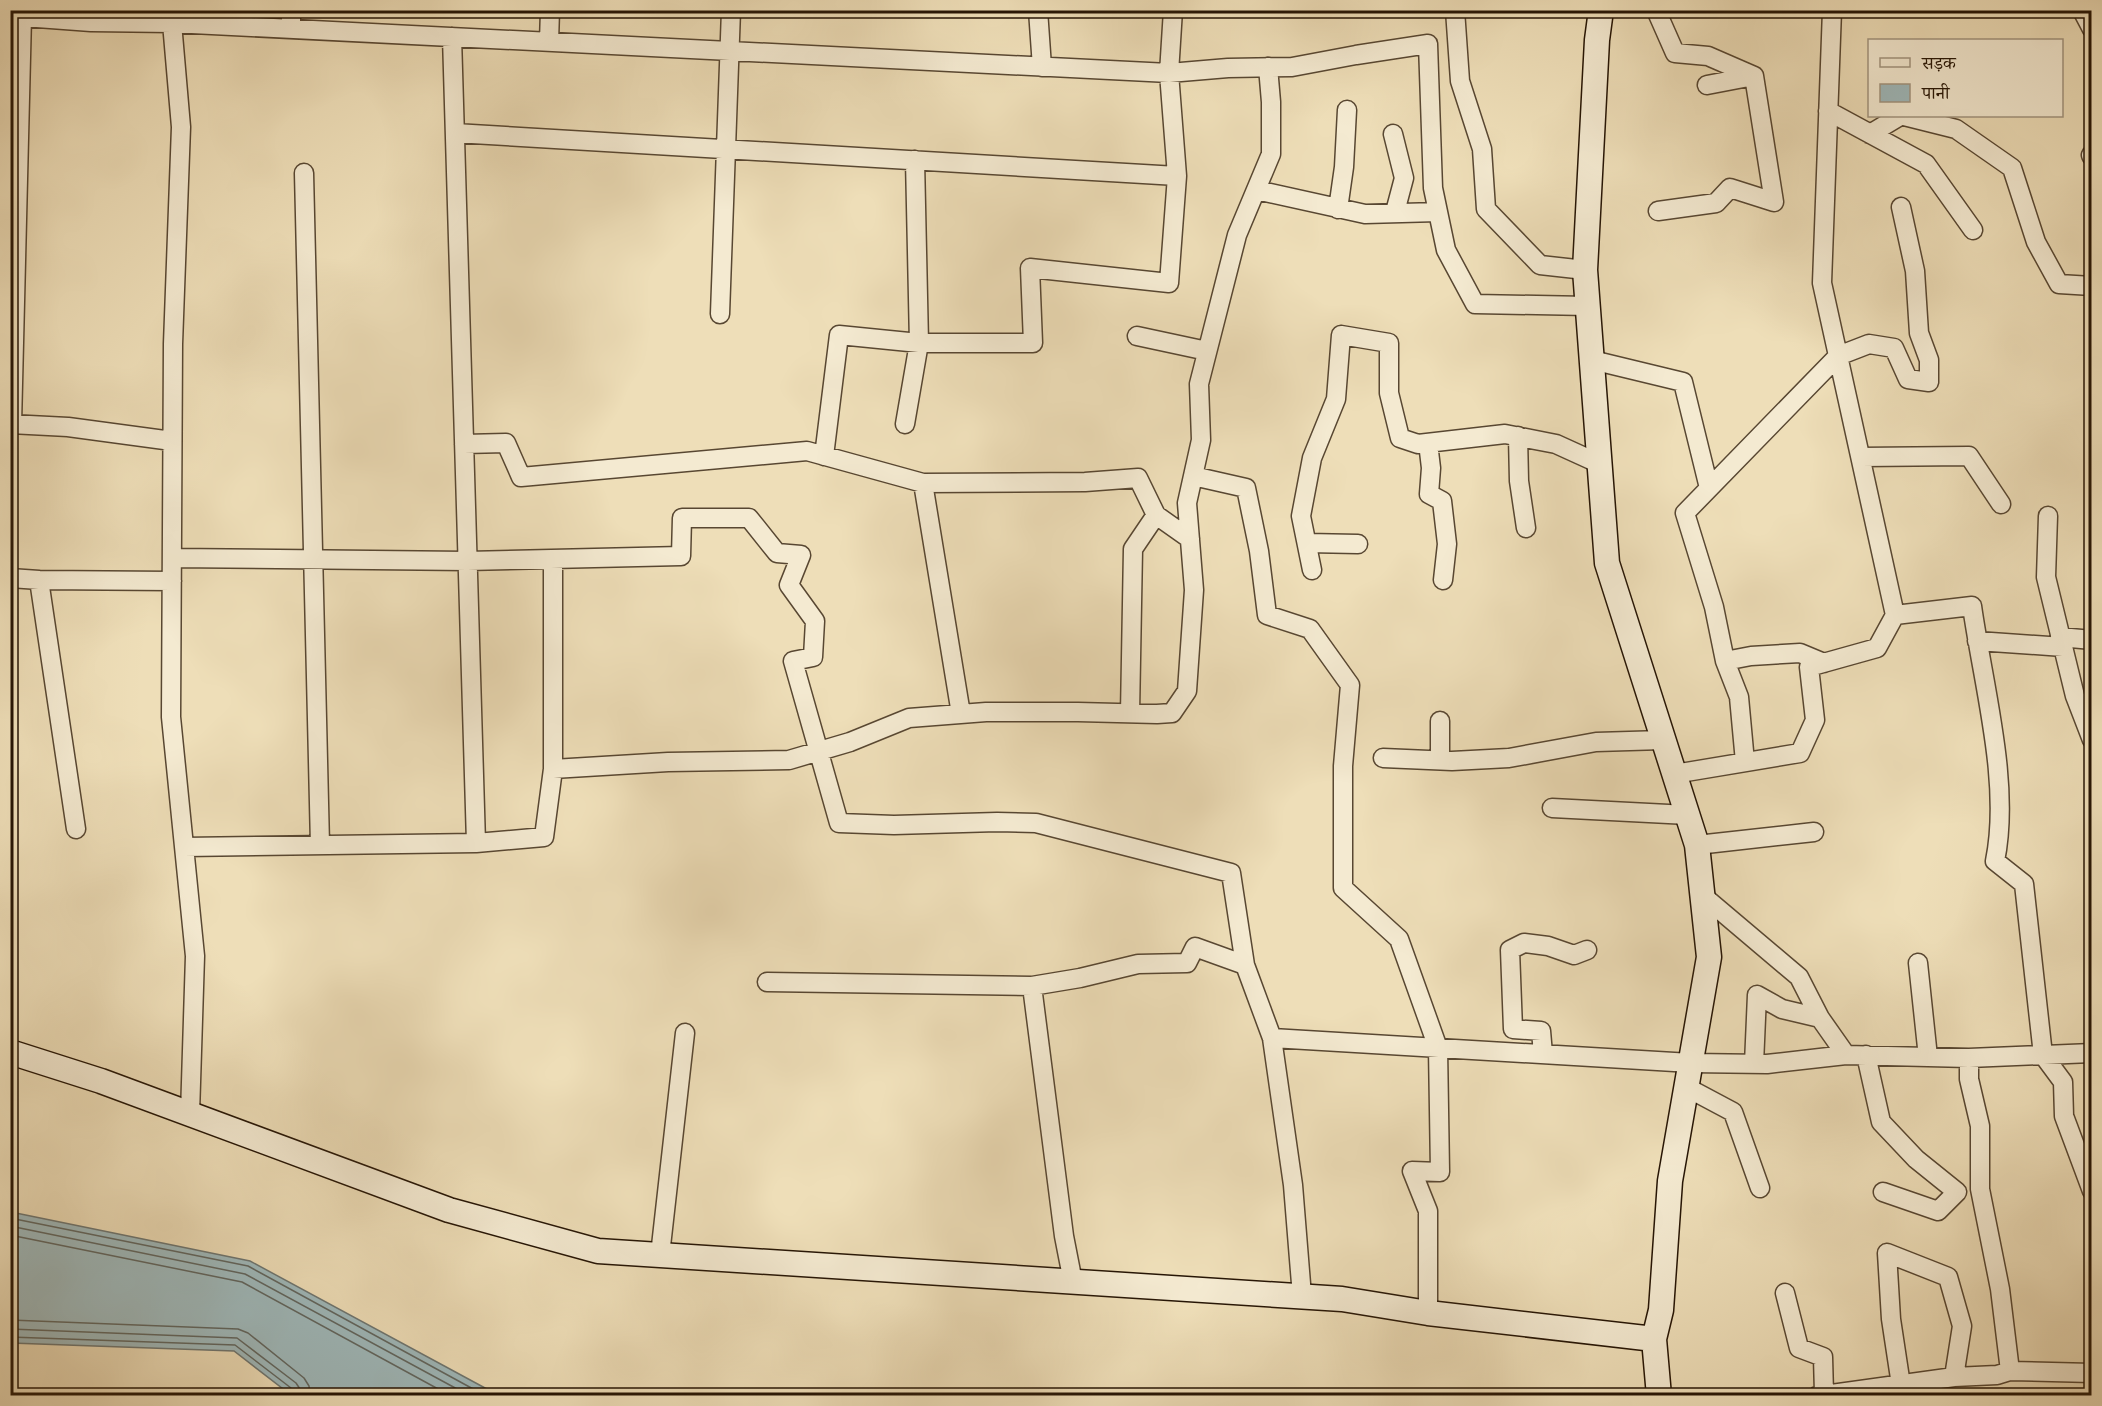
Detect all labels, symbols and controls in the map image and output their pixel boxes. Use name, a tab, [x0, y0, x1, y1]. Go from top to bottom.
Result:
legend	[1868, 39, 2063, 117]
text: सड़क	[1921, 53, 1957, 74]
text: पानी	[1921, 83, 1951, 104]

